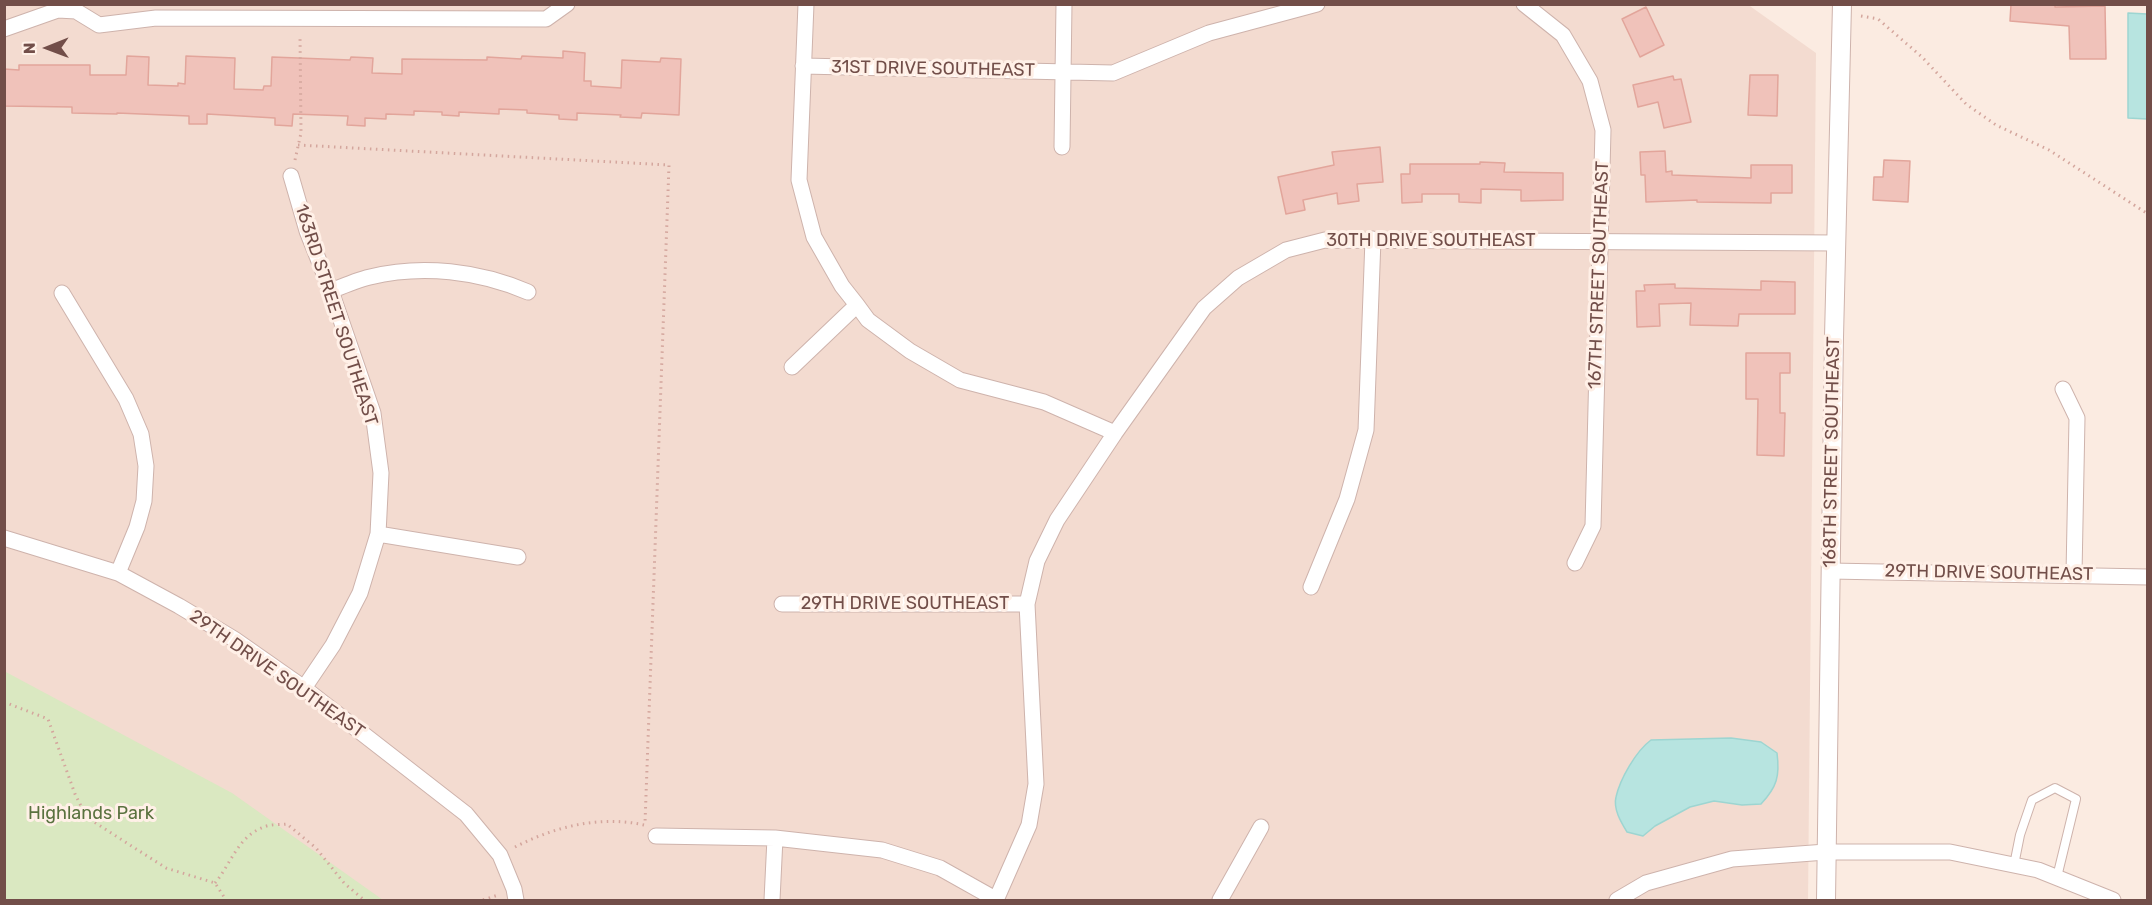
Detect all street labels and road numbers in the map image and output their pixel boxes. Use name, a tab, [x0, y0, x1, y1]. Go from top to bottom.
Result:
street label: 31ST DRIVE SOUTHEAST	[831, 56, 1035, 82]
street label: 167TH STREET SOUTHEAST	[1584, 161, 1614, 389]
street label: 163RD STREET SOUTHEAST	[290, 202, 382, 428]
street label: 30TH DRIVE SOUTHEAST	[1326, 230, 1536, 252]
street label: 168TH STREET SOUTHEAST	[1819, 336, 1845, 568]
street label: 29TH DRIVE SOUTHEAST	[1884, 560, 2094, 586]
street label: 29TH DRIVE SOUTHEAST	[801, 593, 1009, 615]
street label: 29TH DRIVE SOUTHEAST	[185, 605, 369, 743]

